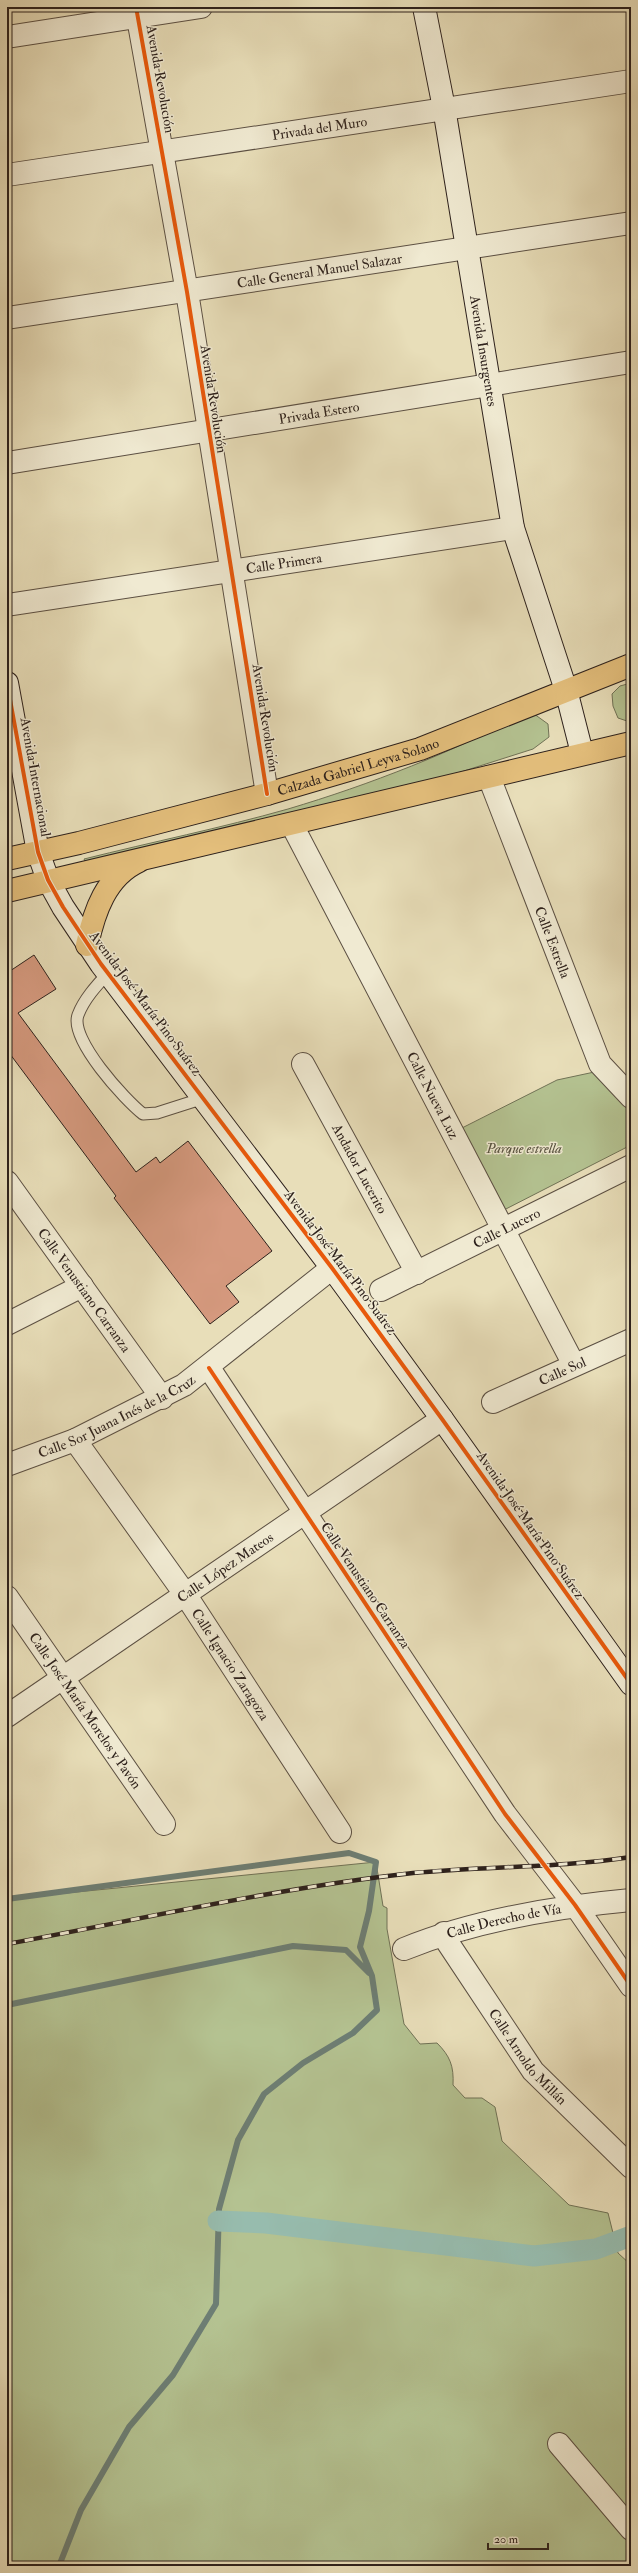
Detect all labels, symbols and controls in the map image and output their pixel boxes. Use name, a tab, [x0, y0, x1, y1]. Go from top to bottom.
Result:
street label: Avenida Revolución	[142, 23, 178, 134]
street label: Privada del Muro	[271, 113, 369, 144]
street label: Calle General Manuel Salazar	[236, 250, 404, 292]
street label: Avenida Insurgentes	[466, 293, 501, 408]
street label: Avenida Revolución	[196, 343, 230, 454]
street label: Privada Estero	[277, 398, 361, 428]
street label: Calle Primera	[245, 549, 323, 578]
street label: Avenida Revolución	[248, 662, 282, 773]
street label: Avenida Internacional	[16, 715, 54, 838]
street label: Calzada Gabriel Leyva Solano	[275, 734, 442, 800]
street label: Calle Estrella	[531, 904, 574, 981]
street label: Avenida José María Pino Suárez	[85, 927, 206, 1079]
street label: Calle Nueva Luz	[403, 1049, 463, 1142]
street label: Andador Lucerito	[328, 1120, 391, 1217]
park label: Parque estrella	[485, 1140, 562, 1157]
street label: Avenida José María Pino Suárez	[280, 1186, 401, 1338]
street label: Calle Lucero	[470, 1204, 543, 1252]
street label: Calle Venustiano Carranza	[34, 1225, 134, 1356]
street label: Calle Sol	[536, 1353, 589, 1389]
street label: Calle Sor Juana Inés de la Cruz	[36, 1371, 199, 1462]
street label: Avenida José María Pino Suárez	[472, 1447, 588, 1603]
street label: Calle Venustiano Carranza	[317, 1519, 414, 1652]
street label: Calle López Mateos	[174, 1529, 277, 1606]
street label: Calle Ignacio Zaragoza	[188, 1605, 273, 1724]
street label: Calle José María Morelos y Pavón	[25, 1629, 145, 1792]
street label: Calle Derecho de Vía	[445, 1900, 562, 1942]
street label: Calle Arnoldo Millán	[485, 2006, 570, 2108]
scale bar	[488, 2525, 548, 2551]
text: 20 m	[494, 2532, 519, 2547]

